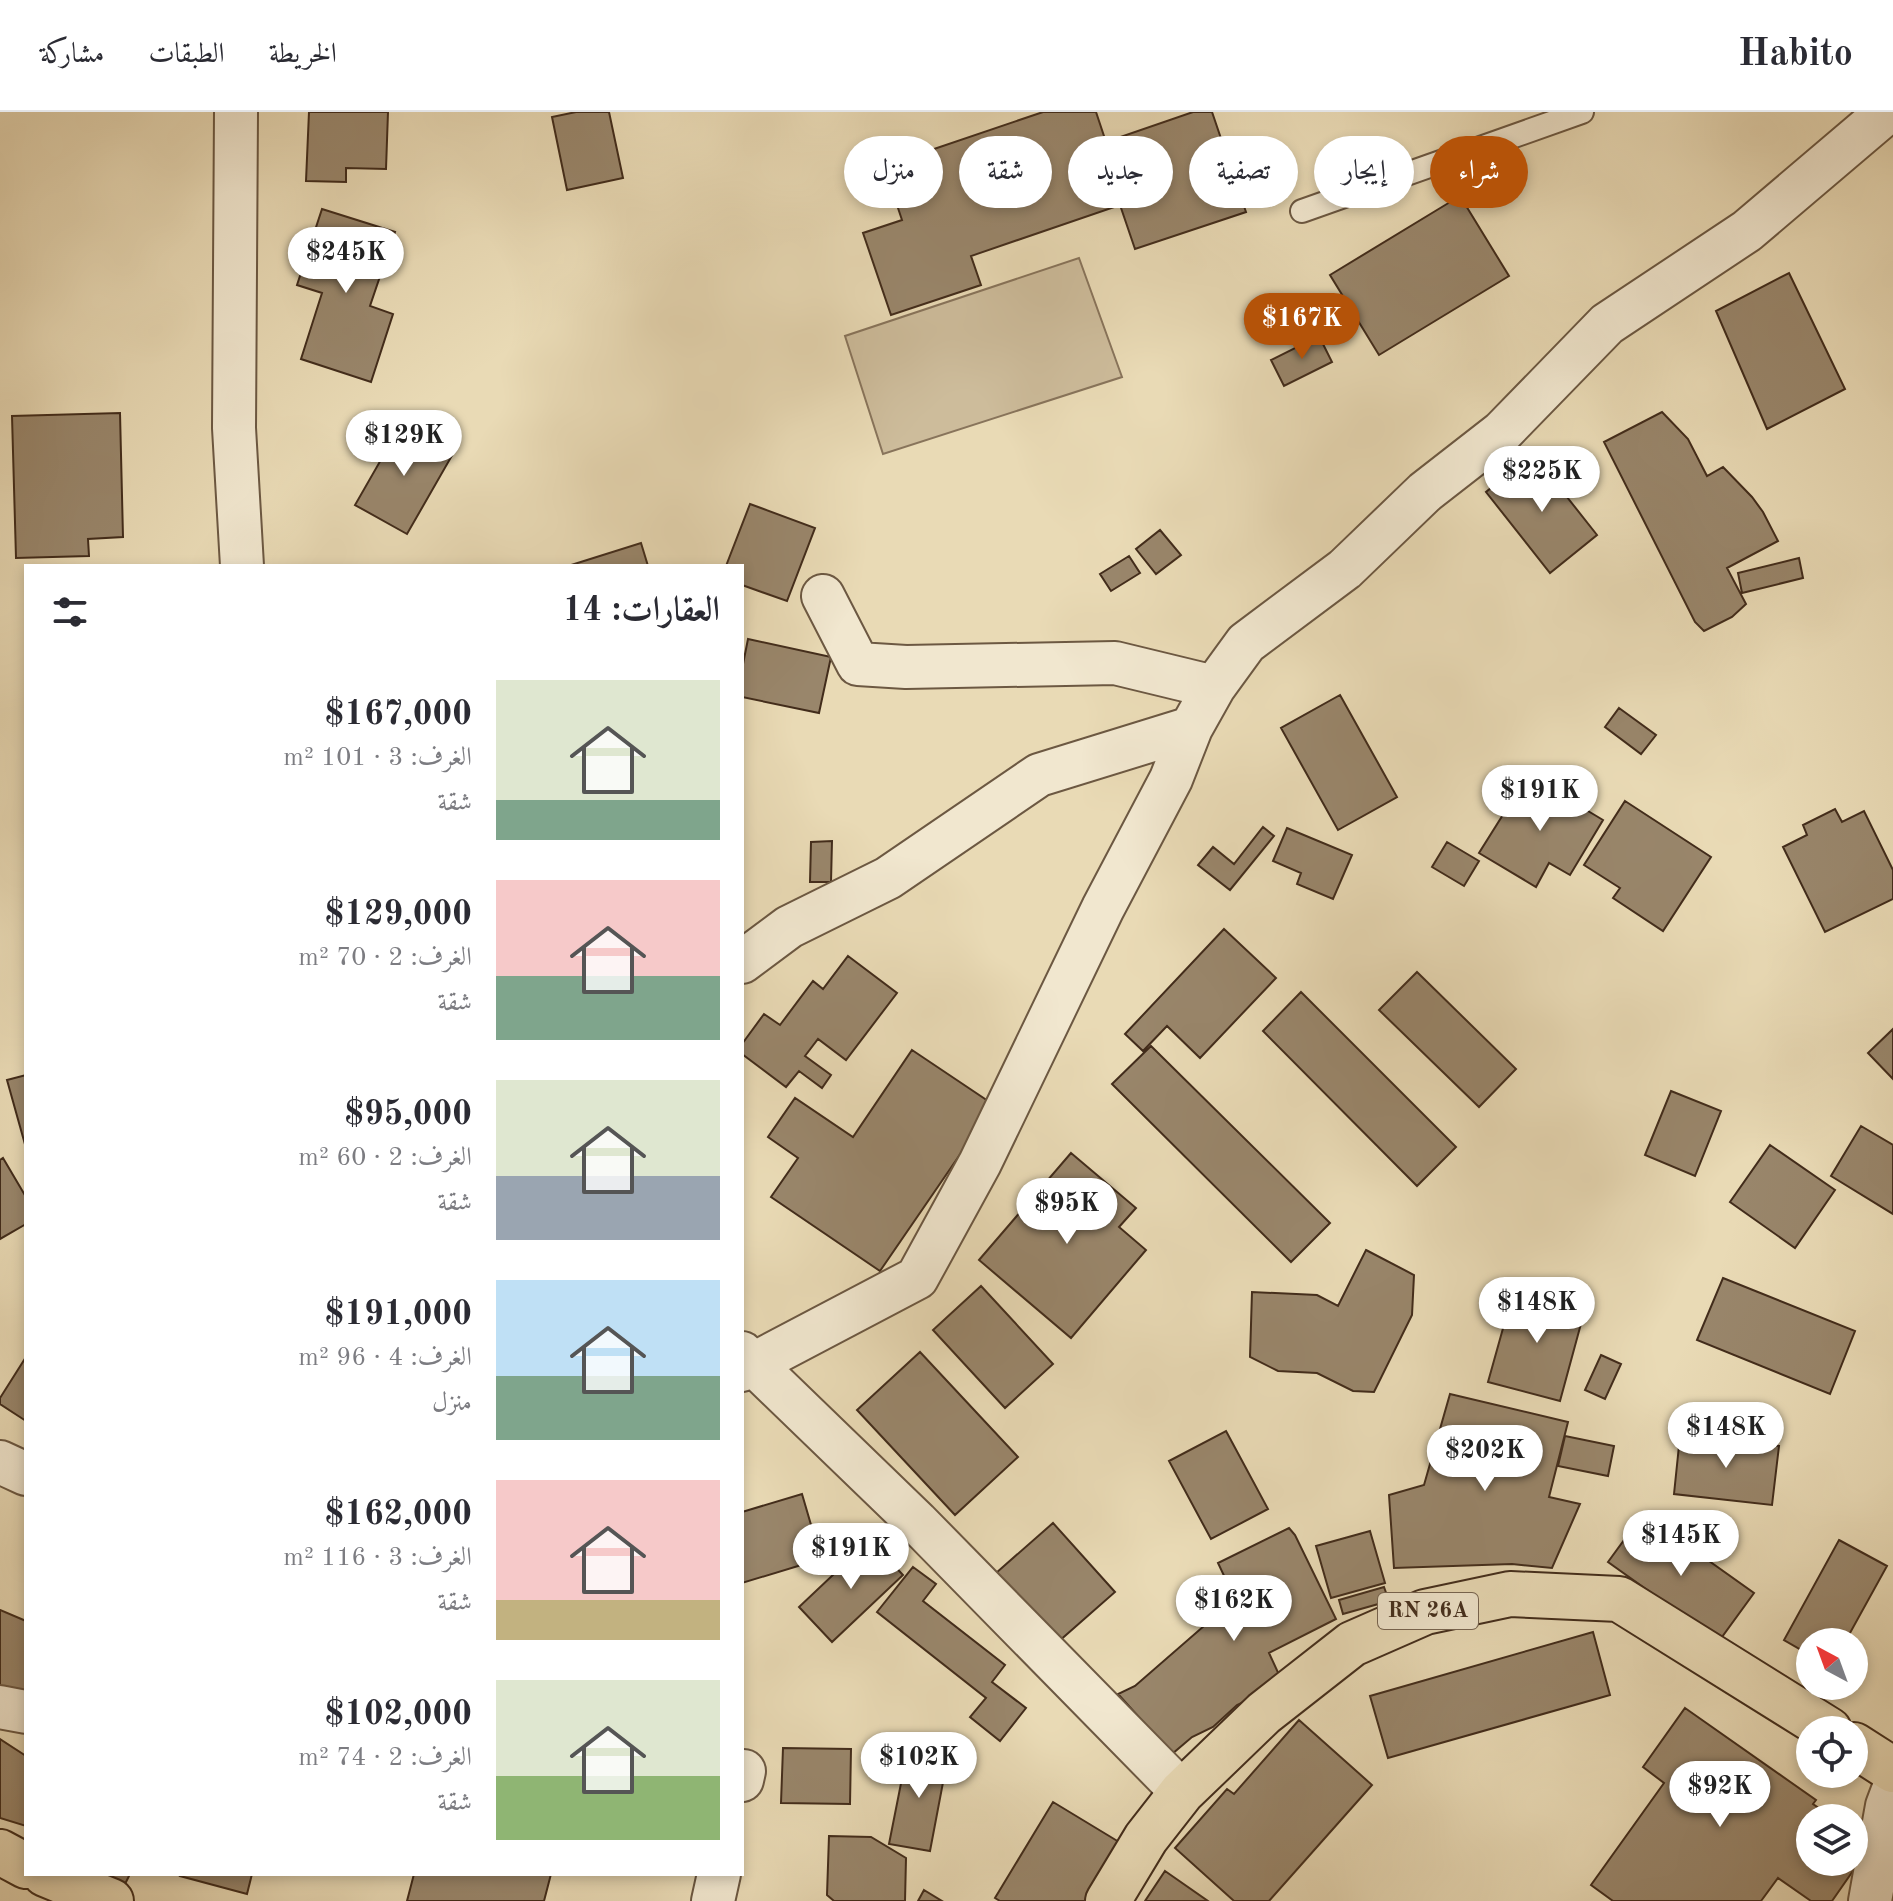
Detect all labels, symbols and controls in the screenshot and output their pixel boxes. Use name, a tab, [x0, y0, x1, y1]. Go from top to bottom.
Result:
text: Habito	[1738, 36, 1853, 74]
text: مشاركة	[40, 41, 104, 69]
text: الطبقات	[148, 41, 225, 69]
text: الخريطة	[269, 41, 337, 69]
chip: منزل	[844, 136, 943, 208]
chip: شقة	[959, 136, 1052, 208]
chip: جديد	[1068, 136, 1173, 208]
chip: تصفية	[1189, 136, 1298, 208]
chip: إيجار	[1314, 136, 1414, 208]
chip: شراء	[1430, 136, 1528, 208]
pin: $245K	[290, 227, 402, 295]
text: $245K	[306, 240, 386, 266]
pin: $167K	[1246, 293, 1358, 361]
text: $167K	[1262, 306, 1342, 332]
pin: $129K	[348, 410, 460, 478]
text: $129K	[364, 423, 444, 449]
pin: $225K	[1486, 446, 1598, 514]
text: $225K	[1502, 459, 1582, 485]
icon: filters	[48, 590, 92, 634]
text: العقارات: 14	[563, 594, 720, 628]
text: $167,000	[324, 698, 472, 732]
icon: home	[560, 712, 656, 808]
text: الغرف: 3 · 101 m²	[283, 745, 472, 771]
pin: $191K	[1484, 765, 1596, 833]
text: $191K	[1500, 778, 1580, 804]
text: شقة	[438, 790, 472, 816]
text: $129,000	[324, 898, 472, 932]
icon: home	[560, 912, 656, 1008]
text: الغرف: 2 · 70 m²	[298, 945, 472, 971]
text: شقة	[438, 990, 472, 1016]
text: $95,000	[344, 1098, 472, 1132]
icon: home	[560, 1112, 656, 1208]
text: الغرف: 2 · 60 m²	[298, 1145, 472, 1171]
pin: $95K	[1020, 1178, 1114, 1246]
text: شقة	[438, 1190, 472, 1216]
text: $95K	[1034, 1191, 1100, 1217]
pin: $148K	[1481, 1277, 1593, 1345]
text: $148K	[1497, 1290, 1577, 1316]
text: $191,000	[324, 1298, 472, 1332]
icon: home	[560, 1312, 656, 1408]
text: الغرف: 4 · 96 m²	[298, 1345, 472, 1371]
text: منزل	[432, 1390, 472, 1416]
pin: $148K	[1670, 1402, 1782, 1470]
text: $148K	[1686, 1415, 1766, 1441]
pin: $202K	[1429, 1425, 1541, 1493]
text: $202K	[1445, 1438, 1525, 1464]
text: $162,000	[324, 1498, 472, 1532]
pin: $145K	[1625, 1510, 1737, 1578]
icon: home	[560, 1512, 656, 1608]
pin: $191K	[795, 1523, 907, 1591]
text: $145K	[1641, 1523, 1721, 1549]
text: $191K	[811, 1536, 891, 1562]
text: الغرف: 3 · 116 m²	[283, 1545, 472, 1571]
pin: $162K	[1178, 1575, 1290, 1643]
text: $162K	[1194, 1588, 1274, 1614]
text: شقة	[438, 1590, 472, 1616]
road number: RN 26A	[1378, 1593, 1478, 1629]
north arrow	[1796, 1628, 1868, 1700]
map controls	[1796, 1628, 1868, 1876]
text: $102,000	[324, 1698, 472, 1732]
icon: home	[560, 1712, 656, 1808]
button: locate	[1796, 1716, 1868, 1788]
pin: $102K	[863, 1732, 975, 1800]
text: الغرف: 2 · 74 m²	[298, 1745, 472, 1771]
text: $102K	[879, 1745, 959, 1771]
pin: $92K	[1673, 1761, 1767, 1829]
text: $92K	[1687, 1774, 1753, 1800]
text: شقة	[438, 1790, 472, 1816]
button: layers	[1796, 1804, 1868, 1876]

